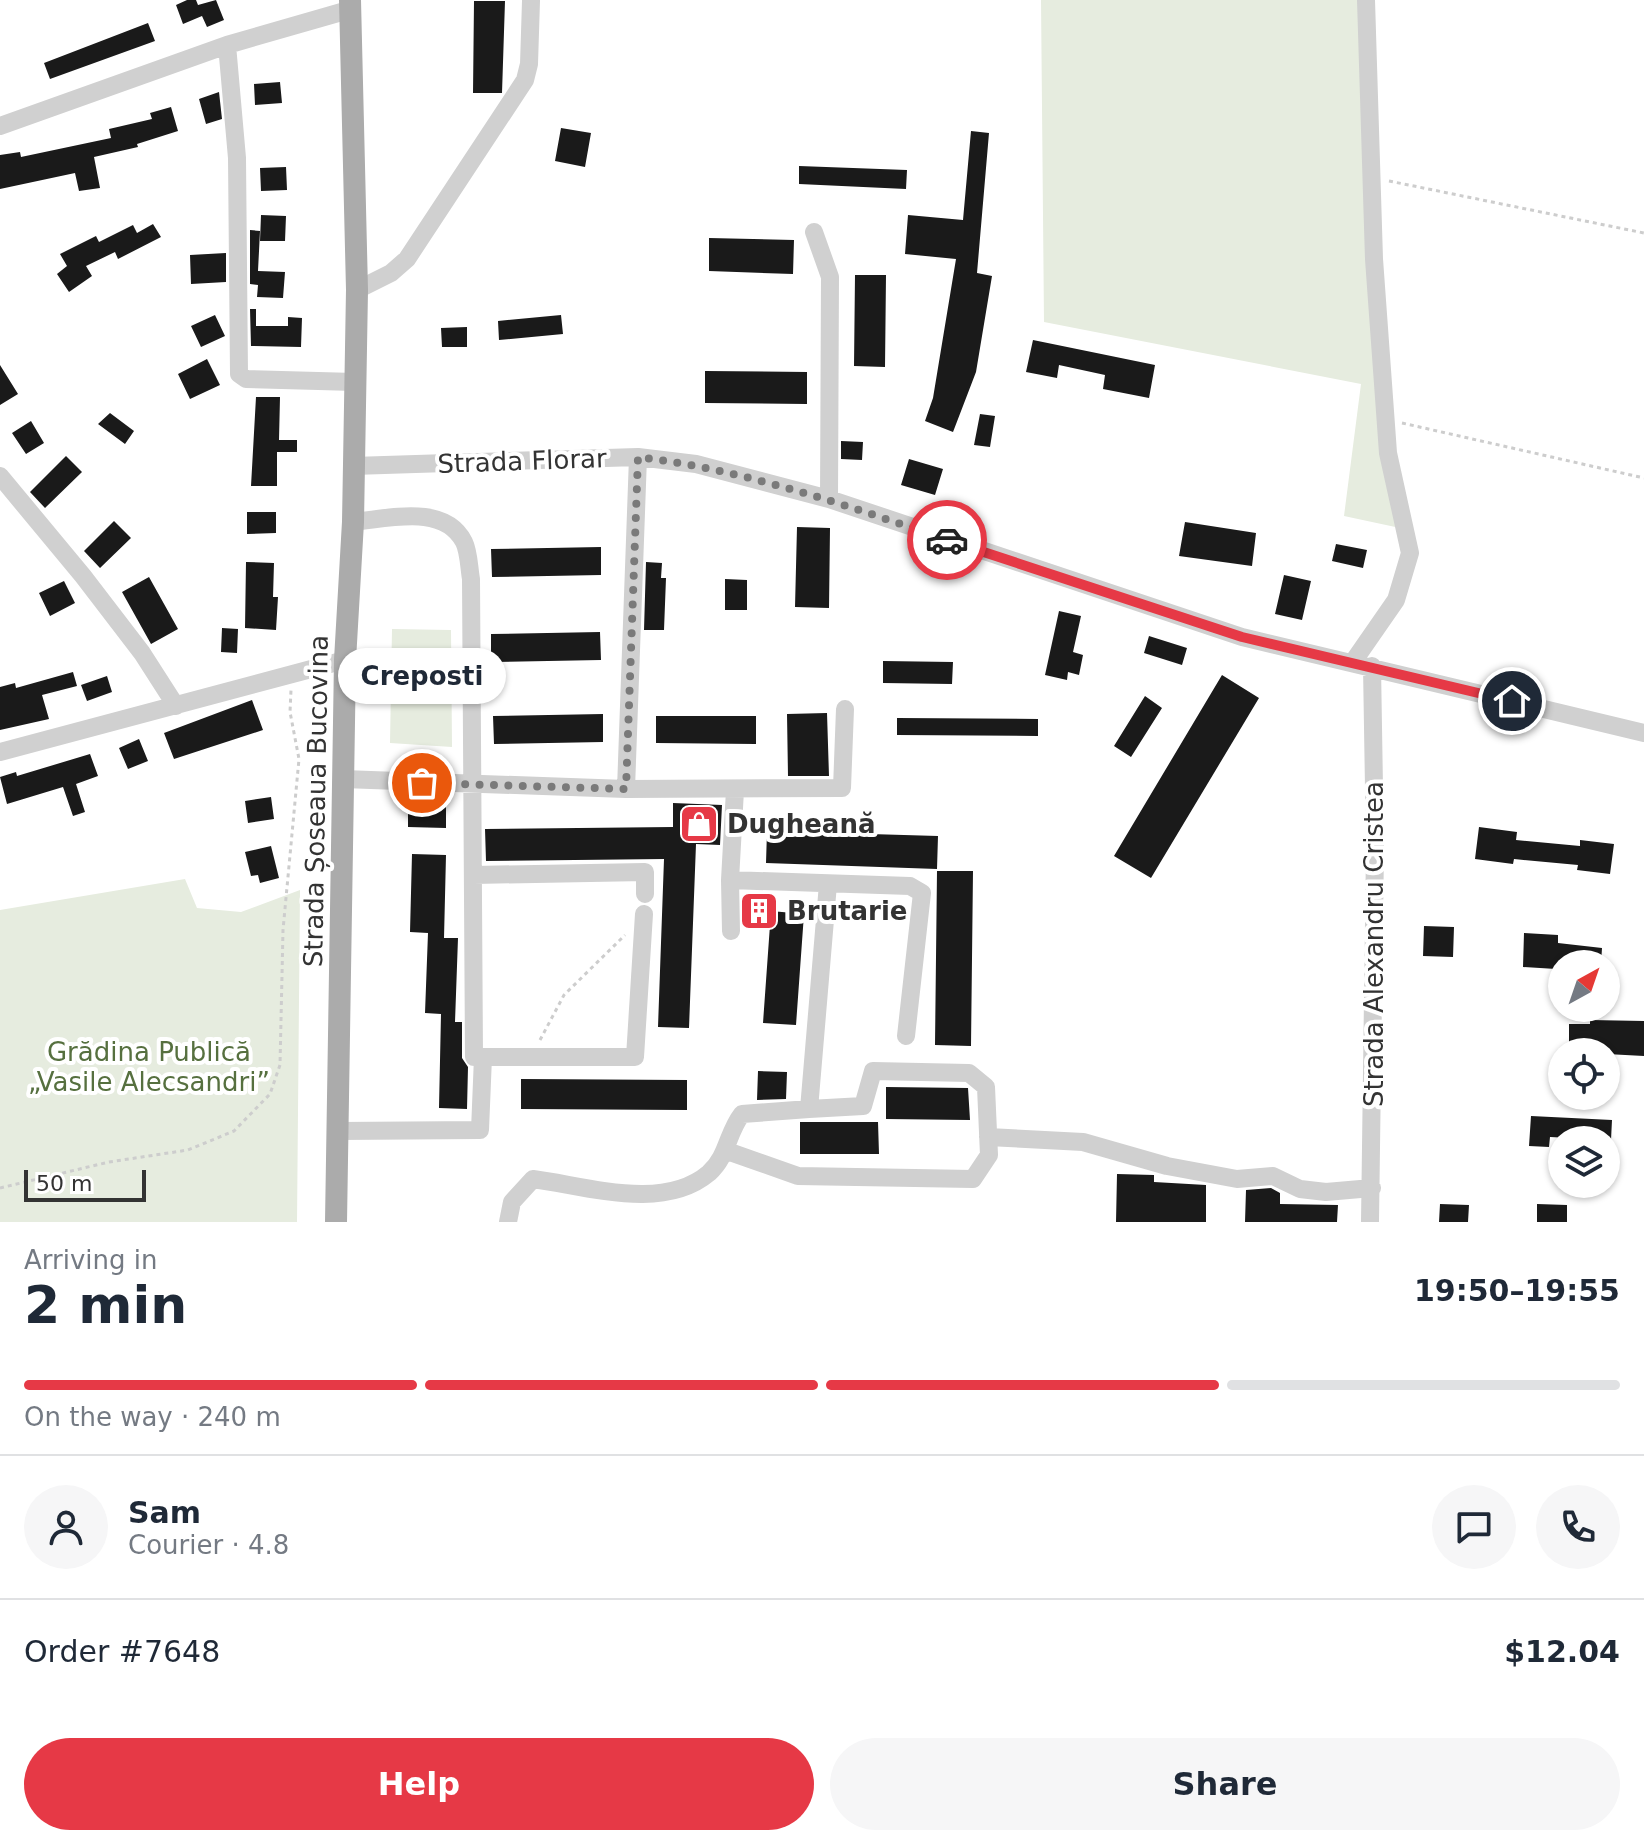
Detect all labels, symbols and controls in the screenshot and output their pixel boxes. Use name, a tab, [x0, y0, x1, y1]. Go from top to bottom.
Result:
street label: Strada Florar	[437, 443, 607, 479]
courier	[907, 500, 987, 580]
icon: car	[925, 518, 969, 562]
street label: Strada Șoseaua Bucovina	[298, 635, 334, 967]
callout: Creposti	[338, 647, 506, 703]
text: Creposti	[361, 661, 483, 691]
pin	[1478, 667, 1546, 735]
icon: home	[1490, 679, 1534, 723]
pin	[388, 749, 456, 817]
icon: bag	[400, 761, 444, 805]
street label: Strada Alexandru Cristea	[1359, 781, 1389, 1107]
shop icon: Dugheană	[678, 803, 720, 845]
place label: Dugheană	[727, 809, 875, 839]
building icon: Brutarie	[738, 890, 780, 932]
place label: Brutarie	[787, 896, 908, 926]
north arrow	[1548, 950, 1620, 1022]
map controls	[1548, 950, 1620, 1198]
park label: Grădina Publică „Vasile Alecsandri”	[28, 1037, 270, 1097]
button: locate	[1548, 1038, 1620, 1110]
button: layers	[1548, 1126, 1620, 1198]
scale bar	[24, 1166, 146, 1202]
text: 50 m	[36, 1171, 92, 1196]
text: Arriving in	[24, 1245, 158, 1275]
text: 19:50–19:55	[1414, 1273, 1620, 1308]
text: 2 min	[24, 1275, 187, 1335]
text: On the way · 240 m	[24, 1402, 281, 1432]
button: person	[24, 1485, 108, 1569]
button: chat	[1432, 1485, 1516, 1569]
button: phone	[1536, 1485, 1620, 1569]
text: Sam	[128, 1495, 201, 1530]
text: Courier · 4.8	[128, 1530, 289, 1560]
text: Order #7648	[24, 1634, 220, 1669]
text: $12.04	[1504, 1634, 1620, 1669]
button: Help	[24, 1738, 814, 1830]
button: Share	[830, 1738, 1620, 1830]

